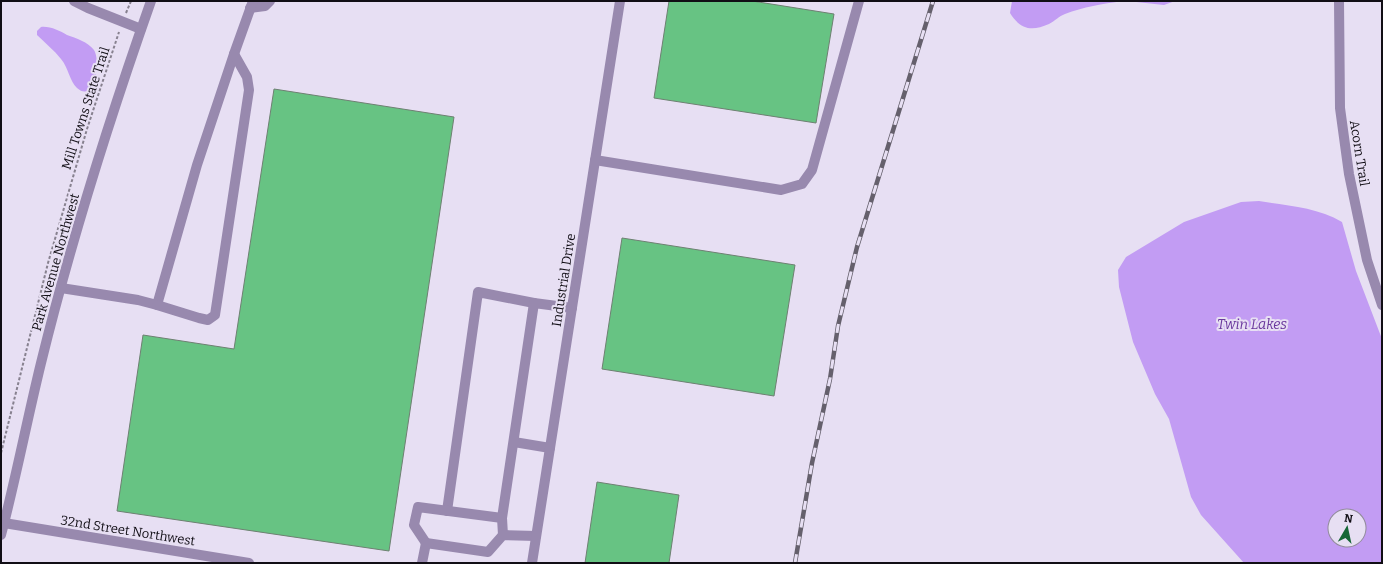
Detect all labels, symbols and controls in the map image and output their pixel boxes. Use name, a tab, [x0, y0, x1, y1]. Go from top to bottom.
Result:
street label: Mill Towns State Trail	[59, 45, 112, 171]
street label: Acorn Trail	[1347, 119, 1372, 187]
street label: Park Avenue Northwest	[29, 191, 82, 333]
street label: Industrial Drive	[549, 232, 578, 328]
water label: Twin Lakes	[1217, 316, 1287, 333]
north arrow	[1327, 508, 1367, 548]
street label: 32nd Street Northwest	[60, 512, 197, 549]
text: N	[1343, 512, 1354, 526]

